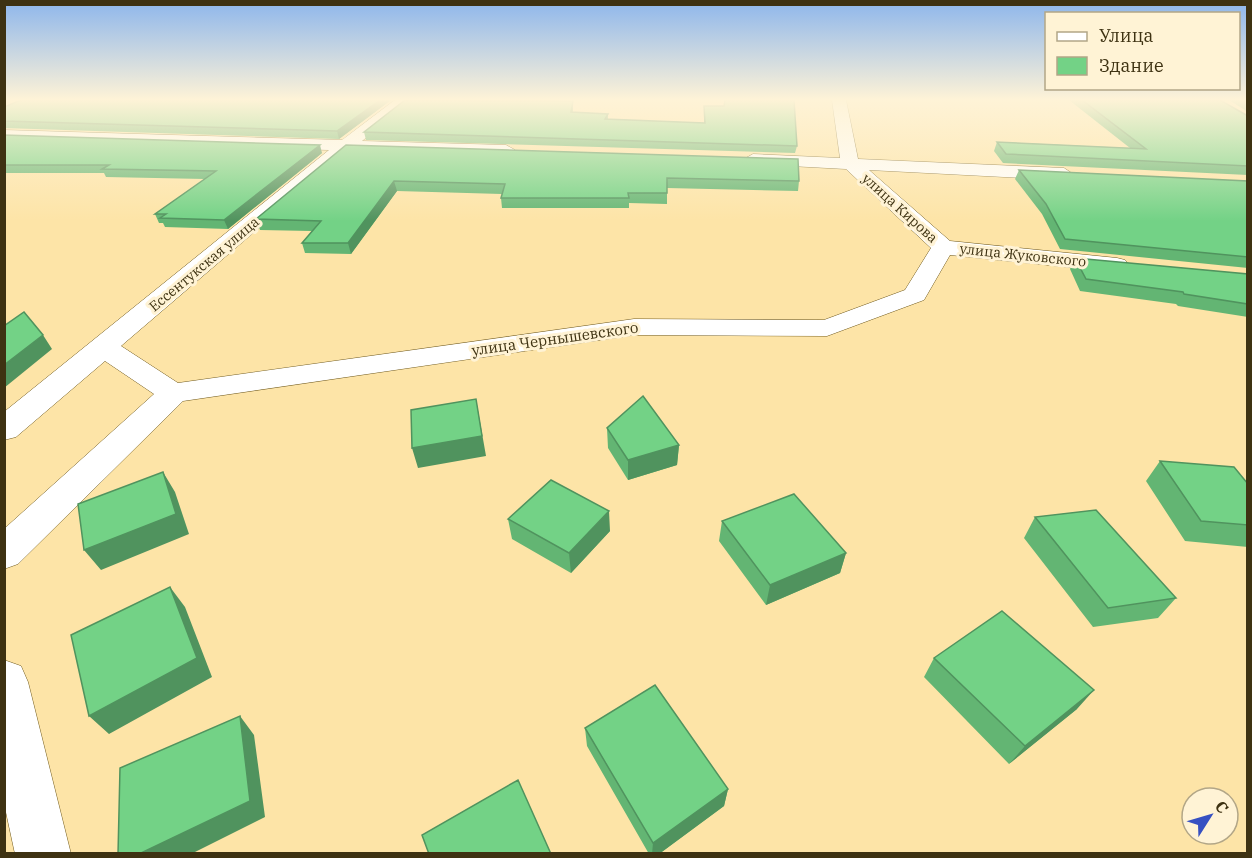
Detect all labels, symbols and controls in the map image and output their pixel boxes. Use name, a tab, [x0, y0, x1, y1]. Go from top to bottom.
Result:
legend	[1045, 12, 1240, 90]
text: Улица	[1099, 24, 1154, 47]
text: Здание	[1099, 54, 1164, 77]
street label: улица Кирова	[858, 169, 942, 247]
street label: Ессентукская улица	[145, 212, 263, 315]
street label: улица Жуковского	[959, 239, 1087, 271]
street label: улица Чернышевского	[470, 317, 639, 360]
north arrow	[1180, 786, 1240, 846]
text: С	[1211, 797, 1233, 817]

